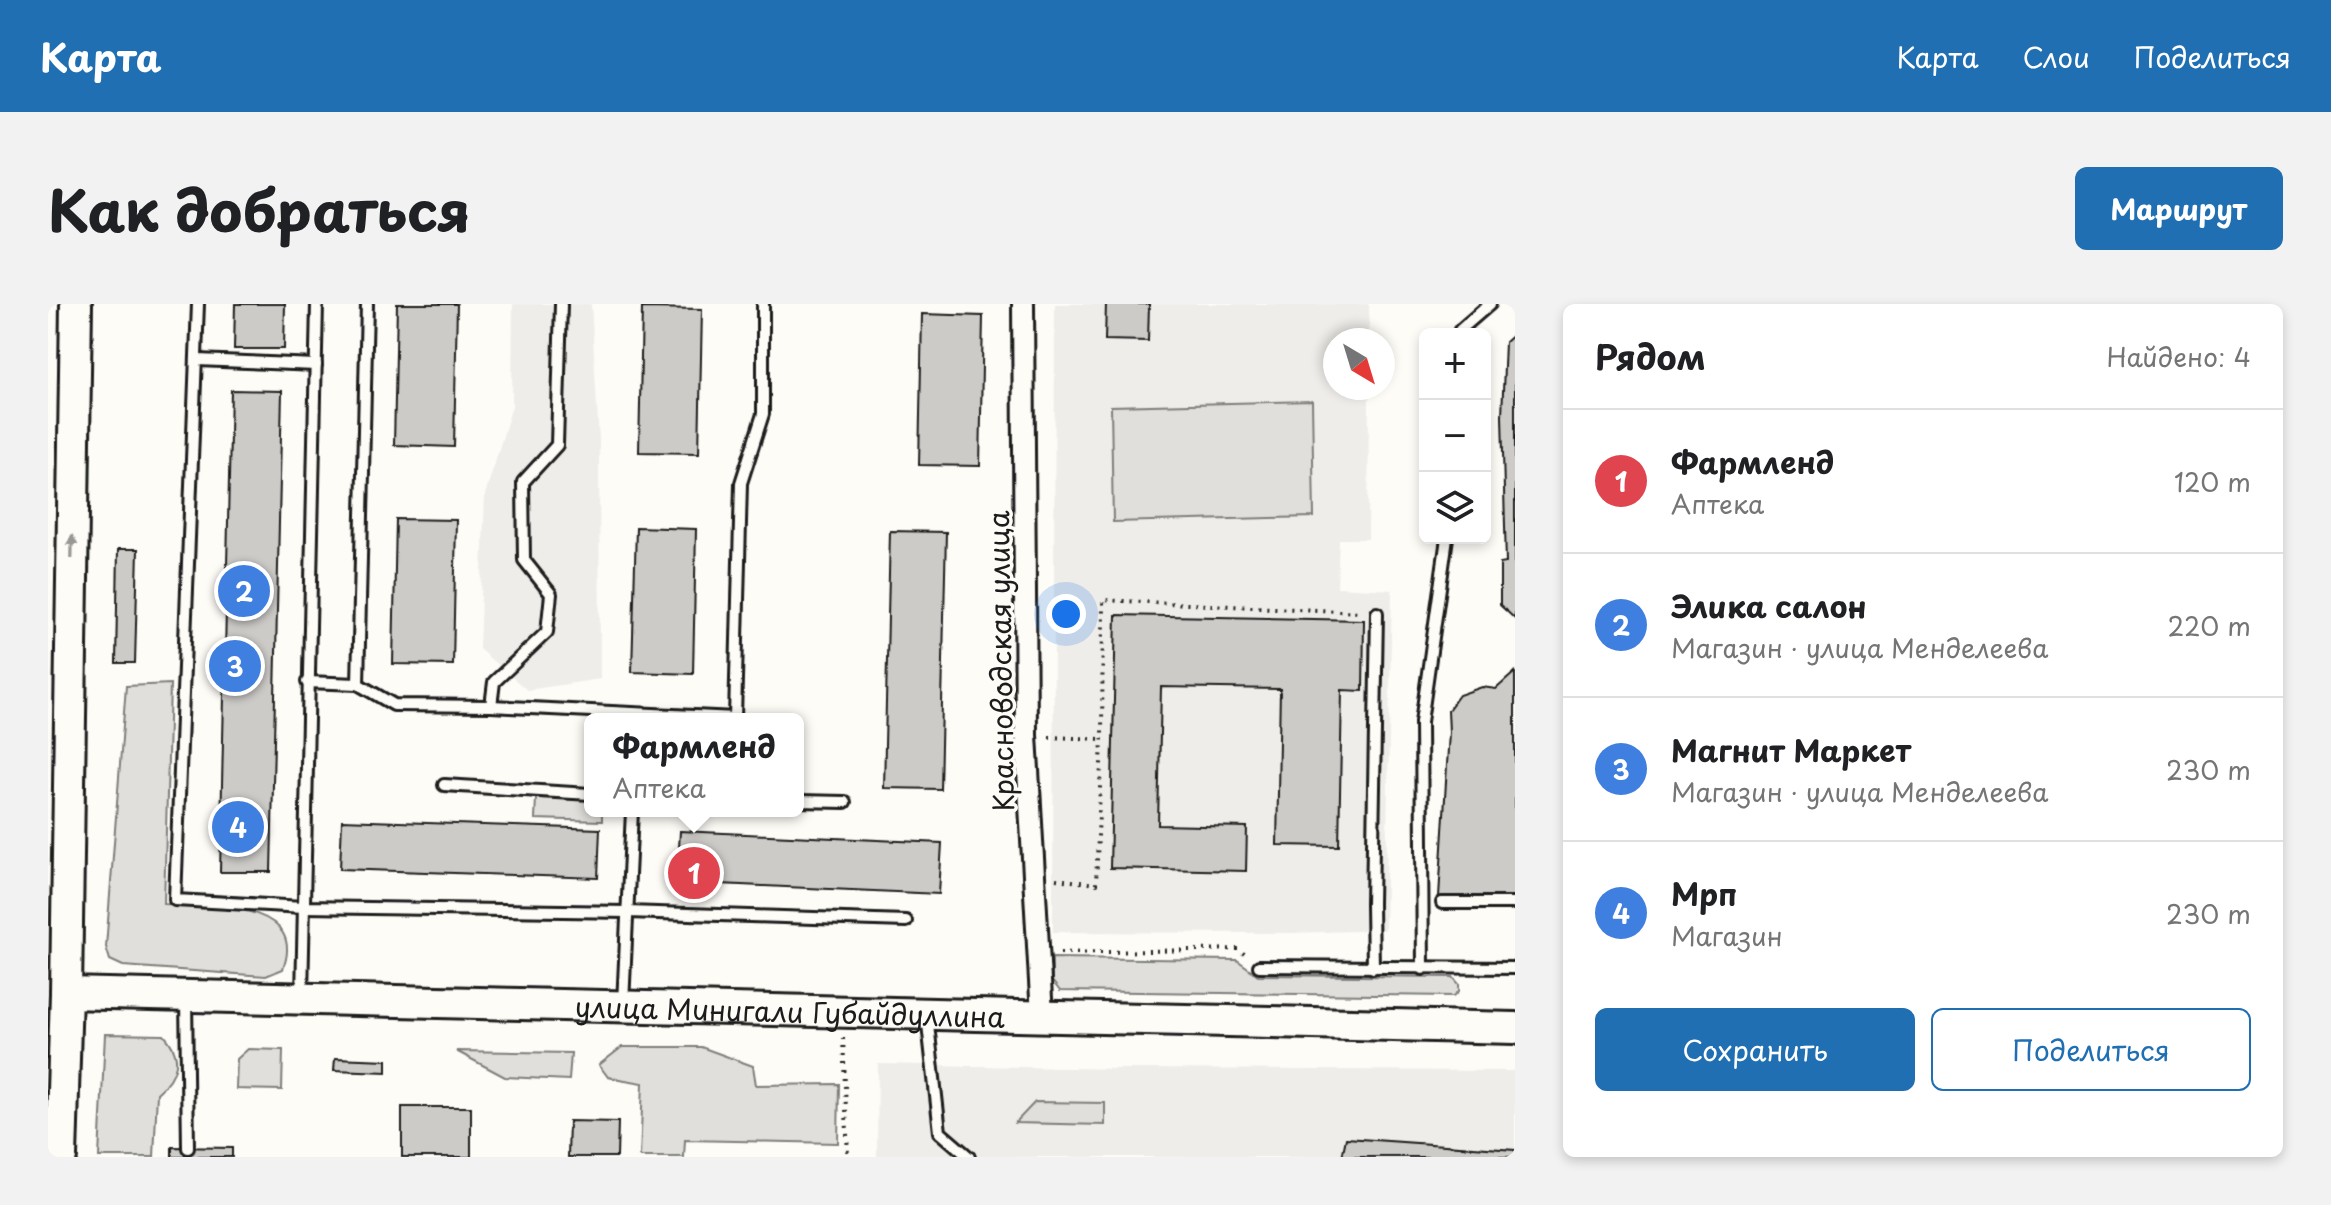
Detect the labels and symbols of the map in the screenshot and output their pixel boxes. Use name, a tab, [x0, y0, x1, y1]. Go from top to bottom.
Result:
north arrow	[1323, 328, 1395, 400]
street label: Красноводская улица	[976, 510, 1024, 812]
one-way arrow	[66, 534, 78, 559]
pin: 2	[218, 561, 270, 621]
your location	[1046, 594, 1086, 634]
pin: 3	[209, 636, 261, 696]
pin: 4	[212, 797, 264, 857]
pin: 1	[668, 843, 720, 903]
street label: улица Минигали Губайдуллина	[574, 984, 1006, 1037]

